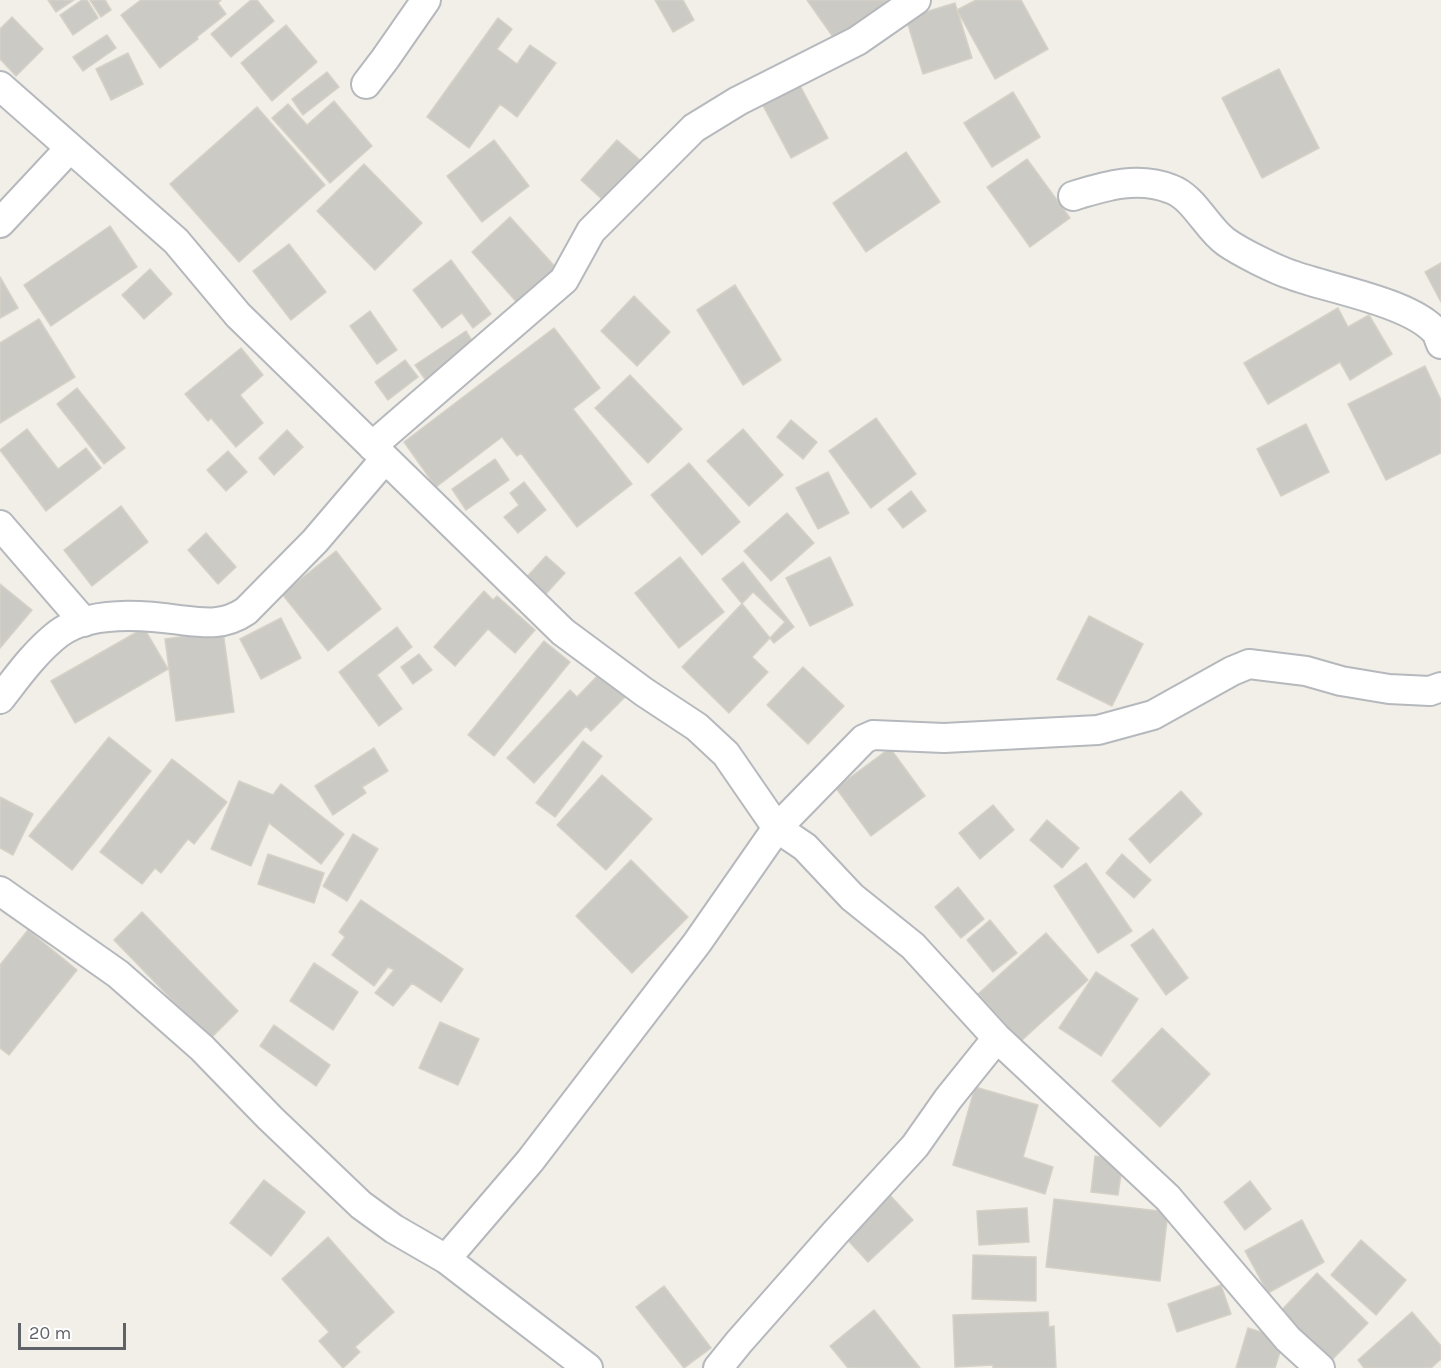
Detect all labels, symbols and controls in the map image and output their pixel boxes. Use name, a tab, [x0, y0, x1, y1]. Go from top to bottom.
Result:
scale bar	[21, 1311, 129, 1349]
text: 20 m	[29, 1322, 71, 1344]

